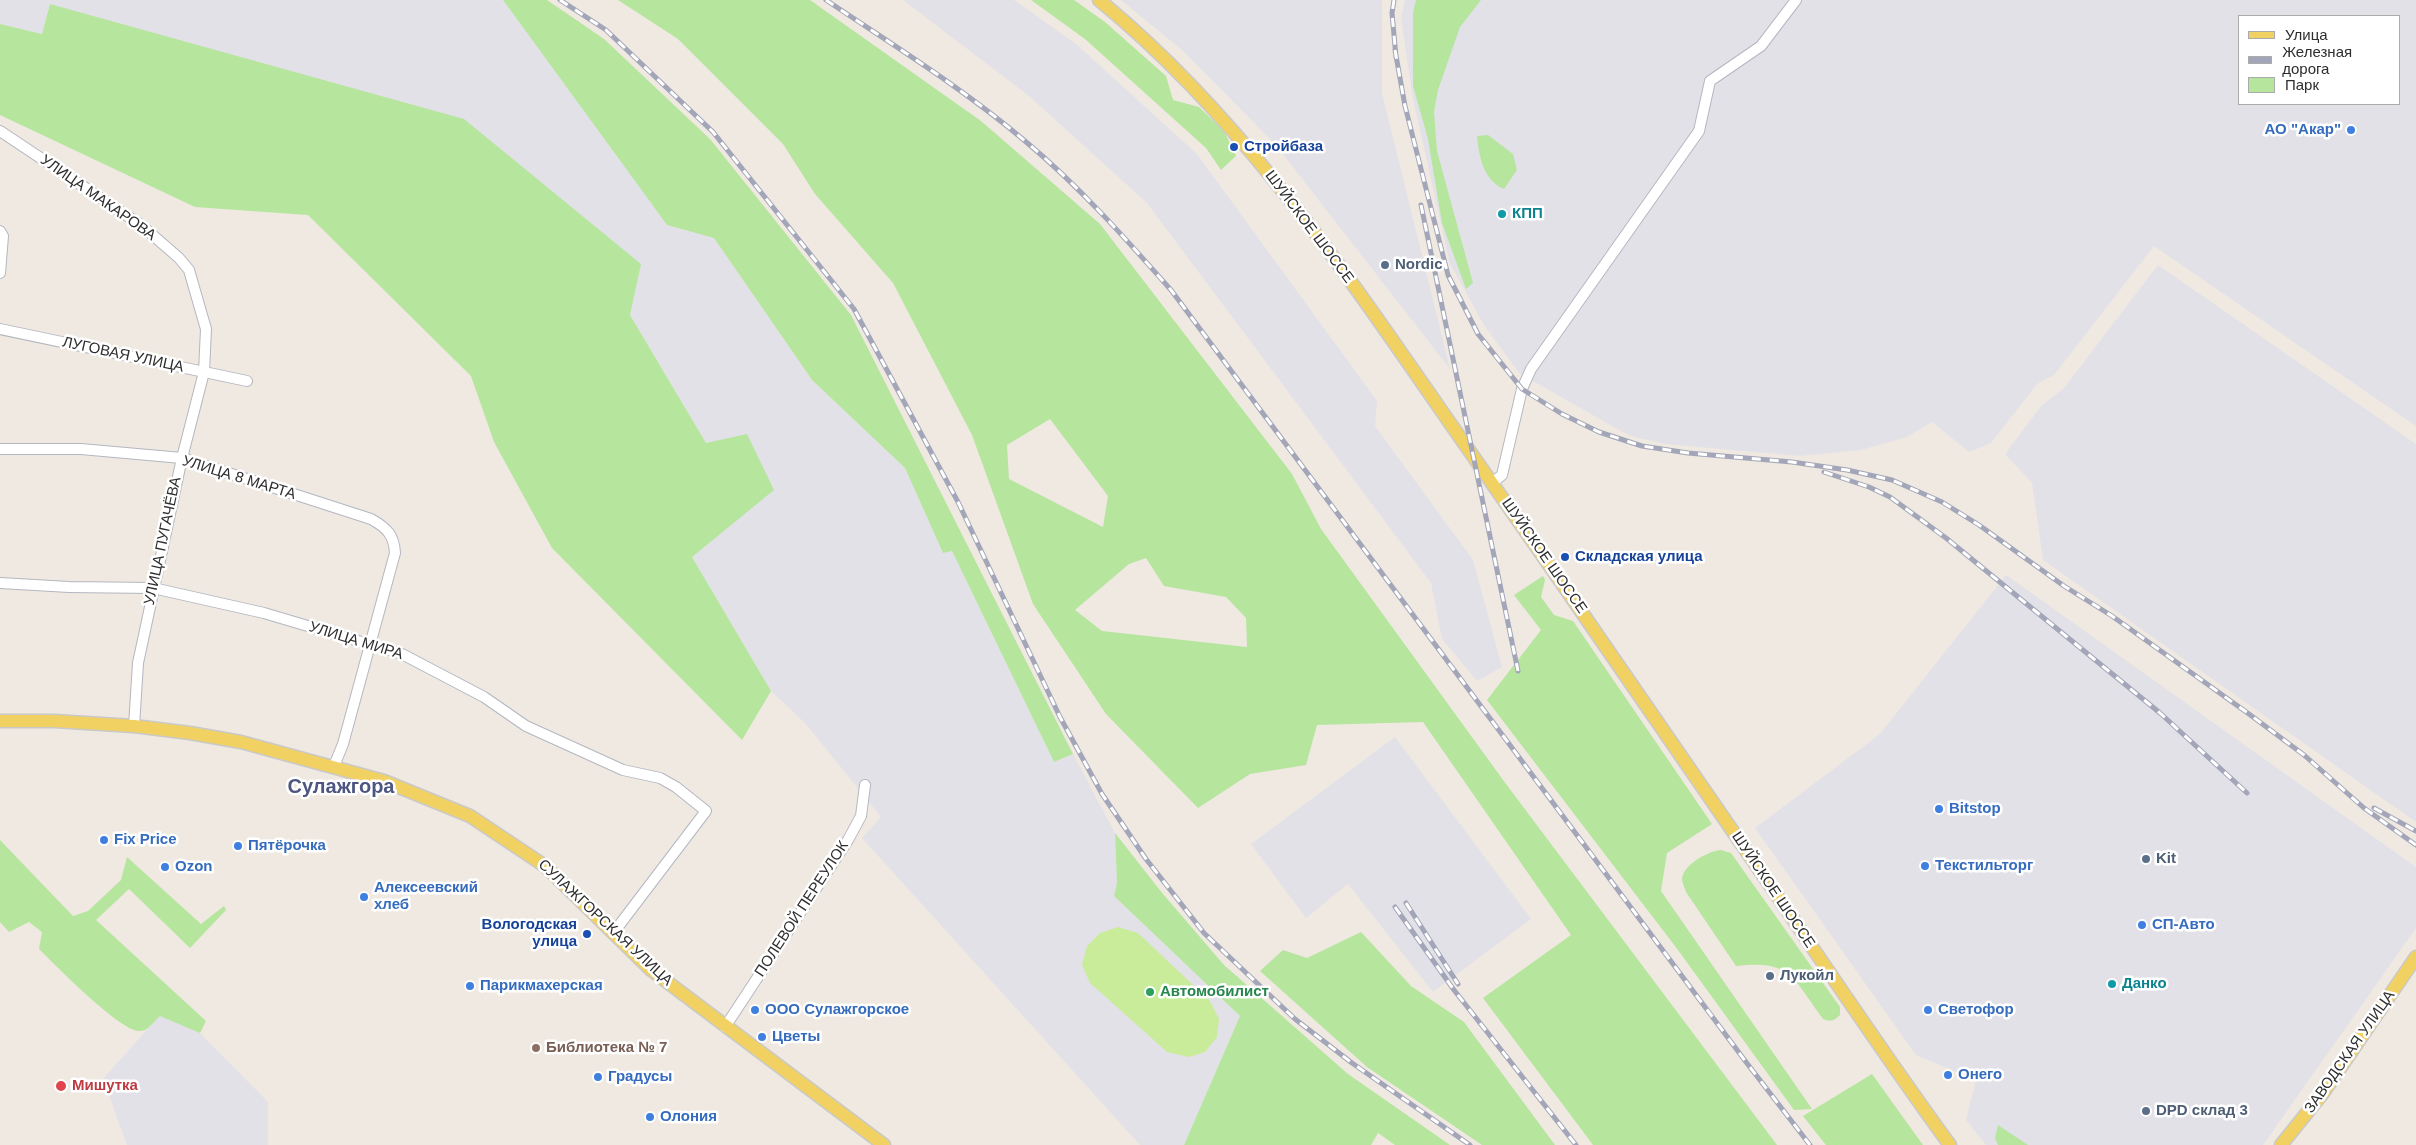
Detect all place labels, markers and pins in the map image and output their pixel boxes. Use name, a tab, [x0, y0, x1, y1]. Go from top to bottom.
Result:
place label: АО "Акар"	[2264, 121, 2341, 139]
marker: АО "Акар"	[2345, 124, 2357, 136]
place label: Стройбаза	[1244, 138, 1323, 156]
marker: Стройбаза	[1228, 141, 1240, 153]
place label: КПП	[1512, 205, 1543, 223]
marker: КПП	[1496, 208, 1508, 220]
place label: Nordic	[1395, 256, 1443, 274]
marker: Nordic	[1379, 259, 1391, 271]
place label: Складская улица	[1575, 548, 1702, 566]
marker: Складская улица	[1559, 551, 1571, 563]
place label: Bitstop	[1949, 800, 2001, 818]
marker: Bitstop	[1933, 803, 1945, 815]
place label: Fix Price	[114, 831, 177, 849]
marker: Fix Price	[98, 834, 110, 846]
place label: Пятёрочка	[248, 837, 326, 855]
marker: Пятёрочка	[232, 840, 244, 852]
place label: Kit	[2156, 850, 2176, 868]
marker: Kit	[2140, 853, 2152, 865]
place label: Текстильторг	[1935, 857, 2033, 875]
place label: Ozon	[175, 858, 212, 876]
marker: Текстильторг	[1919, 860, 1931, 872]
marker: Ozon	[159, 861, 171, 873]
place label: Алексеевский хлеб	[374, 879, 478, 914]
marker: Алексеевский хлеб	[358, 891, 370, 903]
place label: Вологодская улица	[482, 916, 577, 951]
place label: СП-Авто	[2152, 916, 2215, 934]
marker: СП-Авто	[2136, 919, 2148, 931]
marker: Вологодская улица	[581, 928, 593, 940]
place label: Лукойл	[1780, 967, 1834, 985]
marker: Лукойл	[1764, 970, 1776, 982]
place label: Данко	[2122, 975, 2167, 993]
place label: Парикмахерская	[480, 977, 603, 995]
marker: Данко	[2106, 978, 2118, 990]
marker: Парикмахерская	[464, 980, 476, 992]
place label: Автомобилист	[1160, 983, 1269, 1001]
marker: Автомобилист	[1144, 986, 1156, 998]
place label: ООО Сулажгорское	[765, 1001, 909, 1019]
place label: Светофор	[1938, 1001, 2014, 1019]
marker: ООО Сулажгорское	[749, 1004, 761, 1016]
marker: Светофор	[1922, 1004, 1934, 1016]
place label: Цветы	[772, 1028, 820, 1046]
marker: Цветы	[756, 1031, 768, 1043]
place label: Библиотека № 7	[546, 1039, 667, 1057]
marker: Библиотека № 7	[530, 1042, 542, 1054]
place label: Онего	[1958, 1066, 2002, 1084]
place label: Градусы	[608, 1068, 672, 1086]
marker: Онего	[1942, 1069, 1954, 1081]
marker: Градусы	[592, 1071, 604, 1083]
place label: Мишутка	[72, 1077, 138, 1095]
marker: Мишутка	[54, 1079, 68, 1093]
place label: DPD склад 3	[2156, 1102, 2248, 1120]
marker: DPD склад 3	[2140, 1105, 2152, 1117]
place label: Олония	[660, 1108, 717, 1126]
marker: Олония	[644, 1111, 656, 1123]

